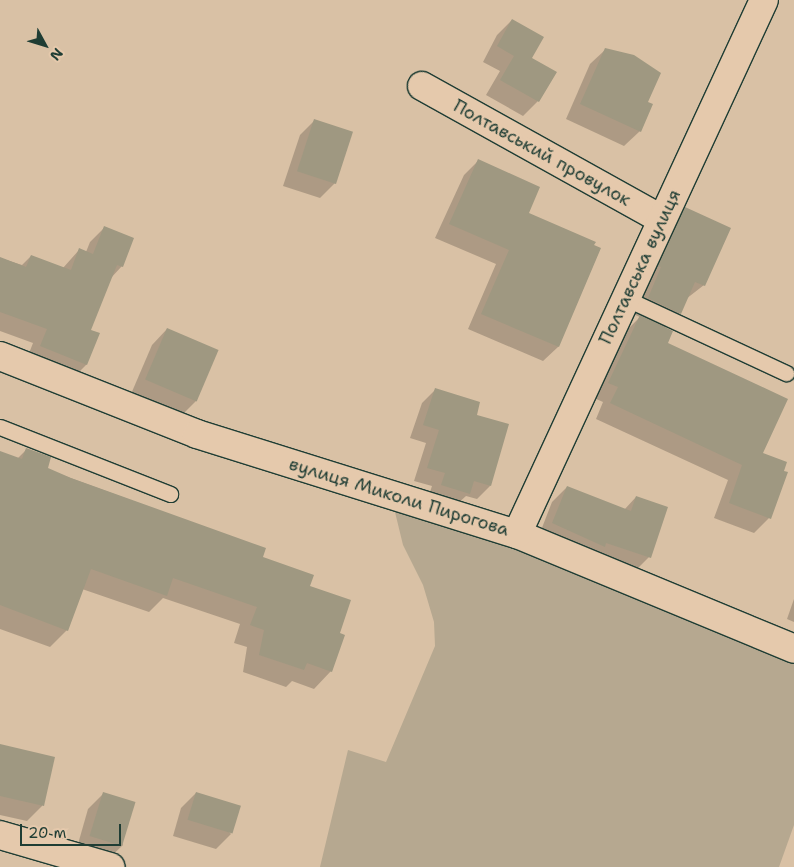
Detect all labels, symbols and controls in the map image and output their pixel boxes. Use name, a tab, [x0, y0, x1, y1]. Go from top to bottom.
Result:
north arrow	[20, 20, 70, 70]
text: N	[46, 44, 67, 64]
street label: Полтавський провулок	[449, 95, 635, 211]
street label: Полтавська вулиця	[595, 186, 685, 348]
street label: вулиця Миколи Пирогова	[286, 453, 512, 541]
scale bar	[22, 814, 124, 846]
text: 20 m	[28, 823, 67, 843]

